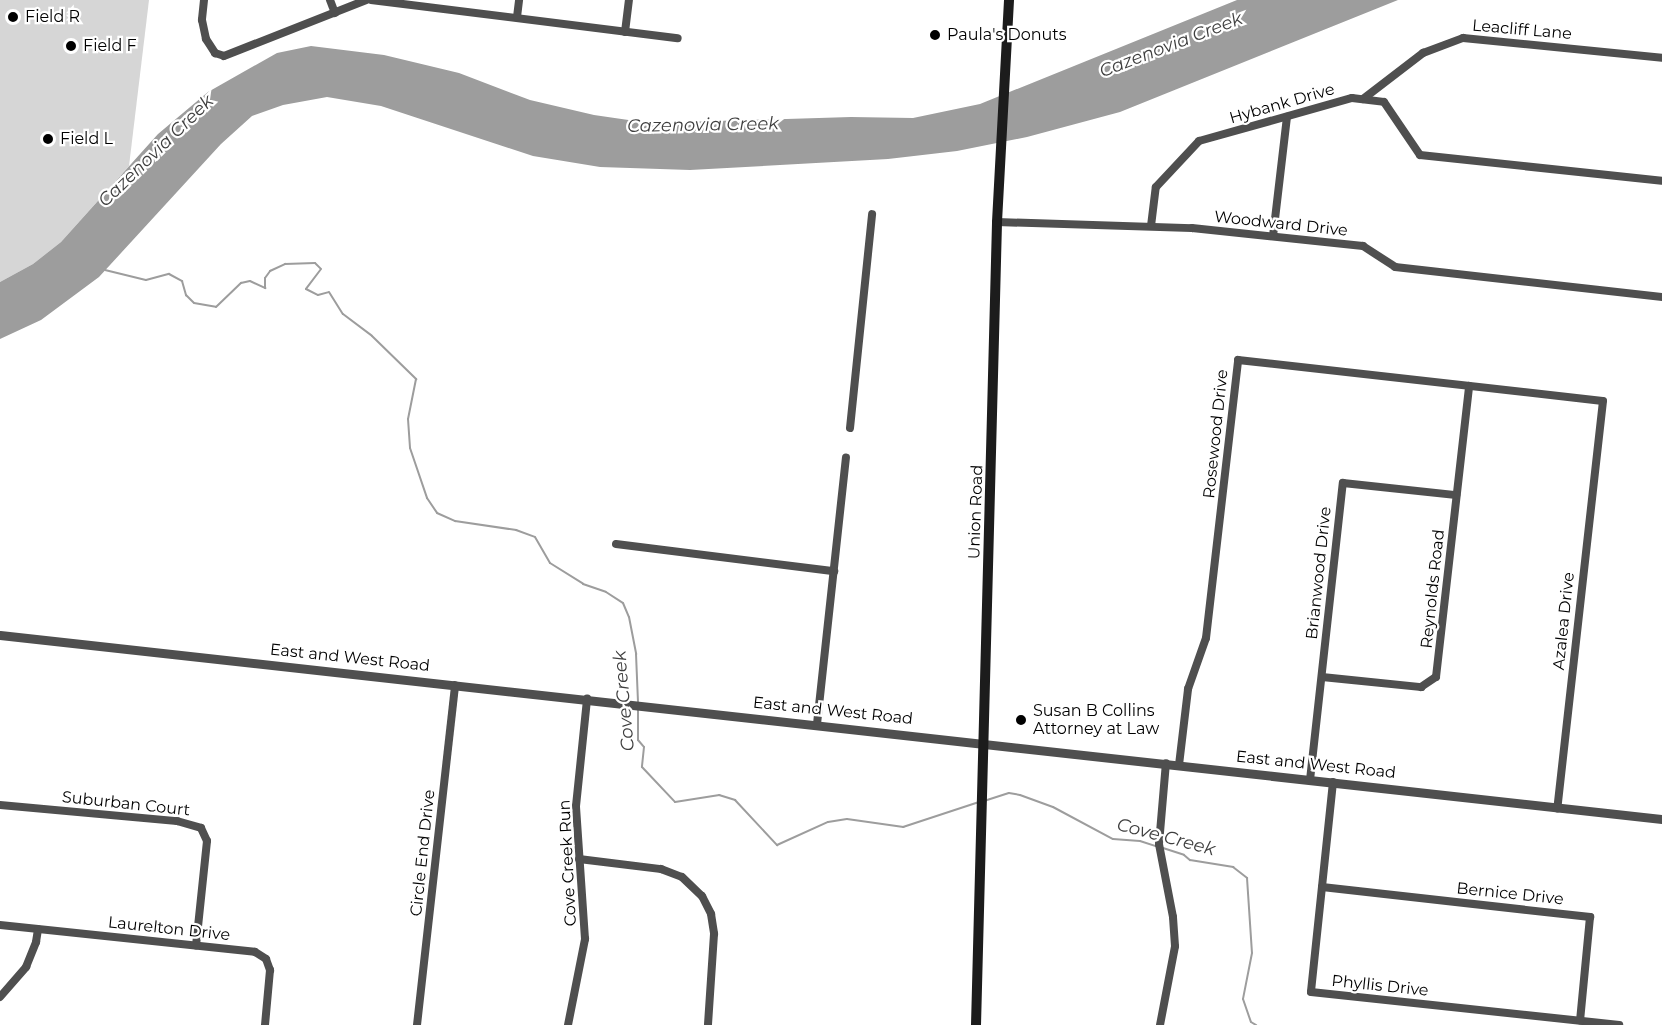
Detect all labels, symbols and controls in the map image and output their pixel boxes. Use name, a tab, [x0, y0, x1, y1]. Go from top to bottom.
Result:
place label: Field R	[25, 7, 80, 27]
water label: Cazenovia Creek	[1096, 8, 1246, 82]
marker: Field R	[6, 10, 20, 24]
street label: Leacliff Lane	[1471, 16, 1573, 44]
place label: Paula's Donuts	[947, 25, 1067, 45]
marker: Paula's Donuts	[928, 28, 942, 42]
place label: Field F	[83, 36, 137, 56]
marker: Field F	[64, 39, 78, 53]
street label: Hybank Drive	[1227, 80, 1337, 128]
water label: Cazenovia Creek	[94, 91, 218, 211]
water label: Cazenovia Creek	[627, 113, 779, 137]
place label: Field L	[60, 129, 113, 149]
marker: Field L	[41, 132, 55, 146]
street label: Woodward Drive	[1213, 207, 1349, 241]
street label: Rosewood Drive	[1200, 368, 1232, 500]
street label: Union Road	[965, 464, 987, 560]
street label: Brianwood Drive	[1302, 506, 1336, 640]
street label: Reynolds Road	[1417, 529, 1449, 649]
street label: Azalea Drive	[1549, 571, 1579, 671]
street label: East and West Road	[269, 640, 431, 676]
water label: Cove Creek	[609, 650, 639, 752]
street label: East and West Road	[752, 693, 914, 729]
place label: Susan B Collins Attorney at Law	[1033, 701, 1159, 739]
marker: Susan B Collins Attorney at Law	[1014, 713, 1028, 727]
street label: East and West Road	[1235, 747, 1397, 783]
street label: Suburban Court	[61, 788, 191, 820]
street label: Circle End Drive	[407, 789, 439, 917]
street label: Cove Creek Run	[555, 799, 581, 927]
water label: Cove Creek	[1114, 813, 1218, 861]
street label: Bernice Drive	[1455, 879, 1565, 909]
street label: Laurelton Drive	[107, 913, 231, 945]
street label: Phyllis Drive	[1331, 971, 1429, 1001]

